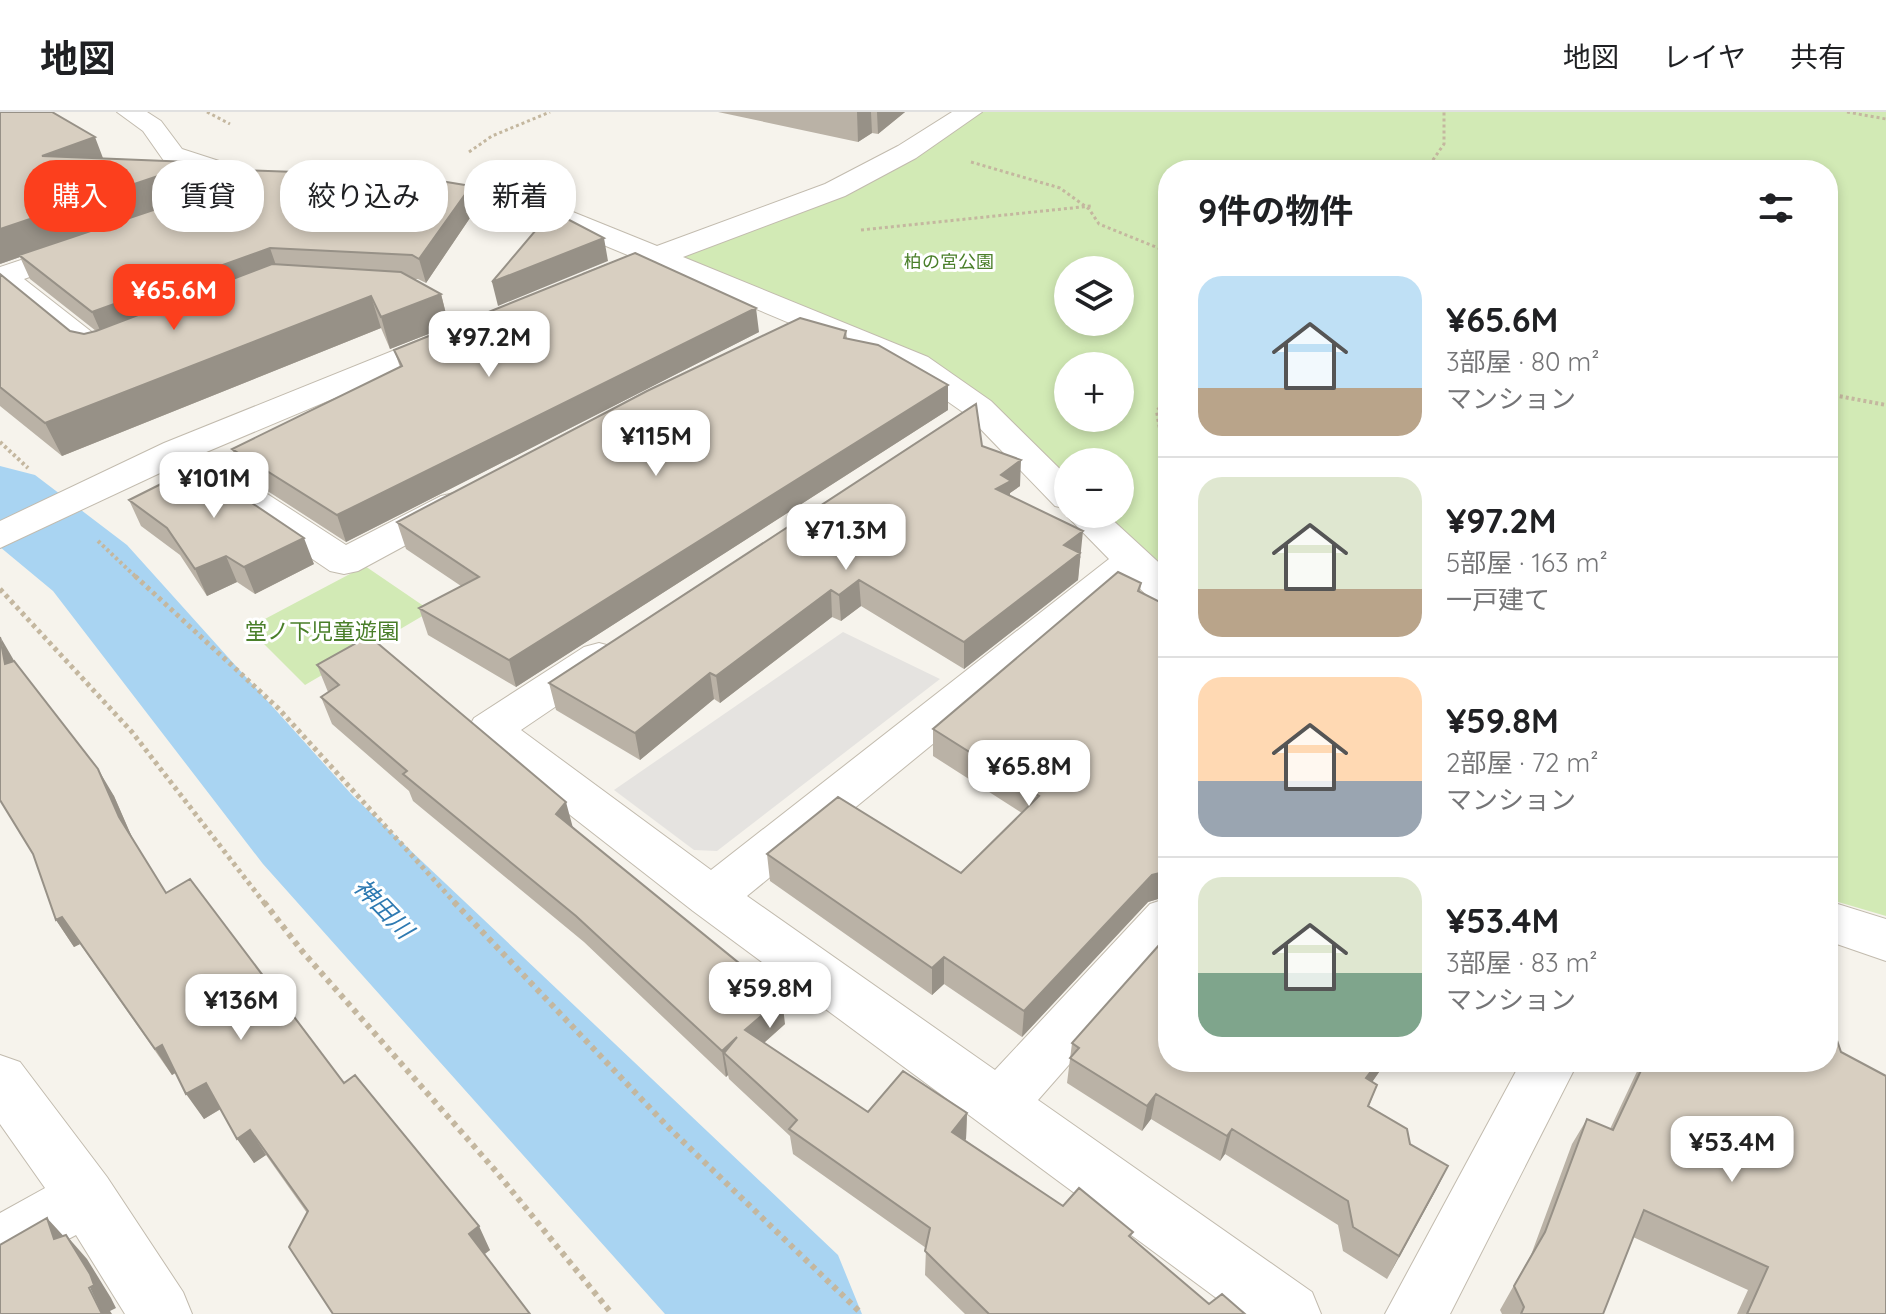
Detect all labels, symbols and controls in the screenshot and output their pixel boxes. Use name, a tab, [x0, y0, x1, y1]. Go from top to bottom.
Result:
text: 地図	[40, 34, 116, 82]
text: 地図	[1563, 39, 1619, 74]
text: レイヤ	[1663, 39, 1746, 74]
text: 共有	[1790, 39, 1846, 74]
chip: 購入	[24, 160, 136, 232]
chip: 賃貸	[152, 160, 264, 232]
chip: 絞り込み	[280, 160, 448, 232]
chip: 新着	[464, 160, 576, 232]
icon: filters	[1754, 186, 1798, 230]
text: 9件の物件	[1198, 189, 1353, 232]
park label: 柏の宮公園	[904, 250, 994, 273]
map controls	[1054, 256, 1134, 528]
button: layers	[1054, 256, 1134, 336]
pin: ¥65.6M	[109, 264, 239, 332]
text: ¥65.6M	[131, 273, 217, 306]
text: ¥65.6M	[1446, 298, 1558, 341]
icon: home	[1262, 308, 1358, 404]
pin: ¥97.2M	[424, 311, 554, 379]
text: ¥97.2M	[447, 320, 531, 353]
text: 3部屋 · 80 m²	[1446, 345, 1599, 378]
button: +	[1054, 352, 1134, 432]
text: マンション	[1446, 382, 1576, 415]
pin: ¥115M	[600, 410, 712, 478]
text: ¥115M	[620, 419, 692, 452]
button: −	[1054, 448, 1134, 528]
pin: ¥101M	[158, 452, 270, 520]
text: ¥101M	[178, 461, 250, 494]
text: ¥97.2M	[1446, 499, 1557, 542]
pin: ¥71.3M	[781, 504, 911, 572]
icon: home	[1262, 509, 1358, 605]
text: ¥71.3M	[805, 513, 887, 546]
text: 5部屋 · 163 m²	[1446, 546, 1608, 579]
text: 一戸建て	[1446, 583, 1550, 616]
park label: 堂ノ下児童遊園	[245, 617, 399, 645]
text: ¥59.8M	[1446, 699, 1559, 742]
icon: home	[1262, 709, 1358, 805]
pin: ¥65.8M	[964, 740, 1094, 808]
text: 2部屋 · 72 m²	[1446, 746, 1598, 779]
text: ¥65.8M	[986, 749, 1072, 782]
text: マンション	[1446, 783, 1576, 816]
water label: 神田川	[348, 872, 422, 946]
text: ¥53.4M	[1446, 899, 1559, 942]
icon: home	[1262, 909, 1358, 1005]
text: 3部屋 · 83 m²	[1446, 946, 1598, 979]
pin: ¥59.8M	[705, 962, 835, 1030]
text: ¥59.8M	[727, 971, 813, 1004]
pin: ¥136M	[185, 974, 297, 1042]
text: ¥136M	[203, 983, 279, 1016]
text: マンション	[1446, 983, 1576, 1016]
pin: ¥53.4M	[1667, 1116, 1797, 1184]
text: ¥53.4M	[1689, 1125, 1775, 1158]

